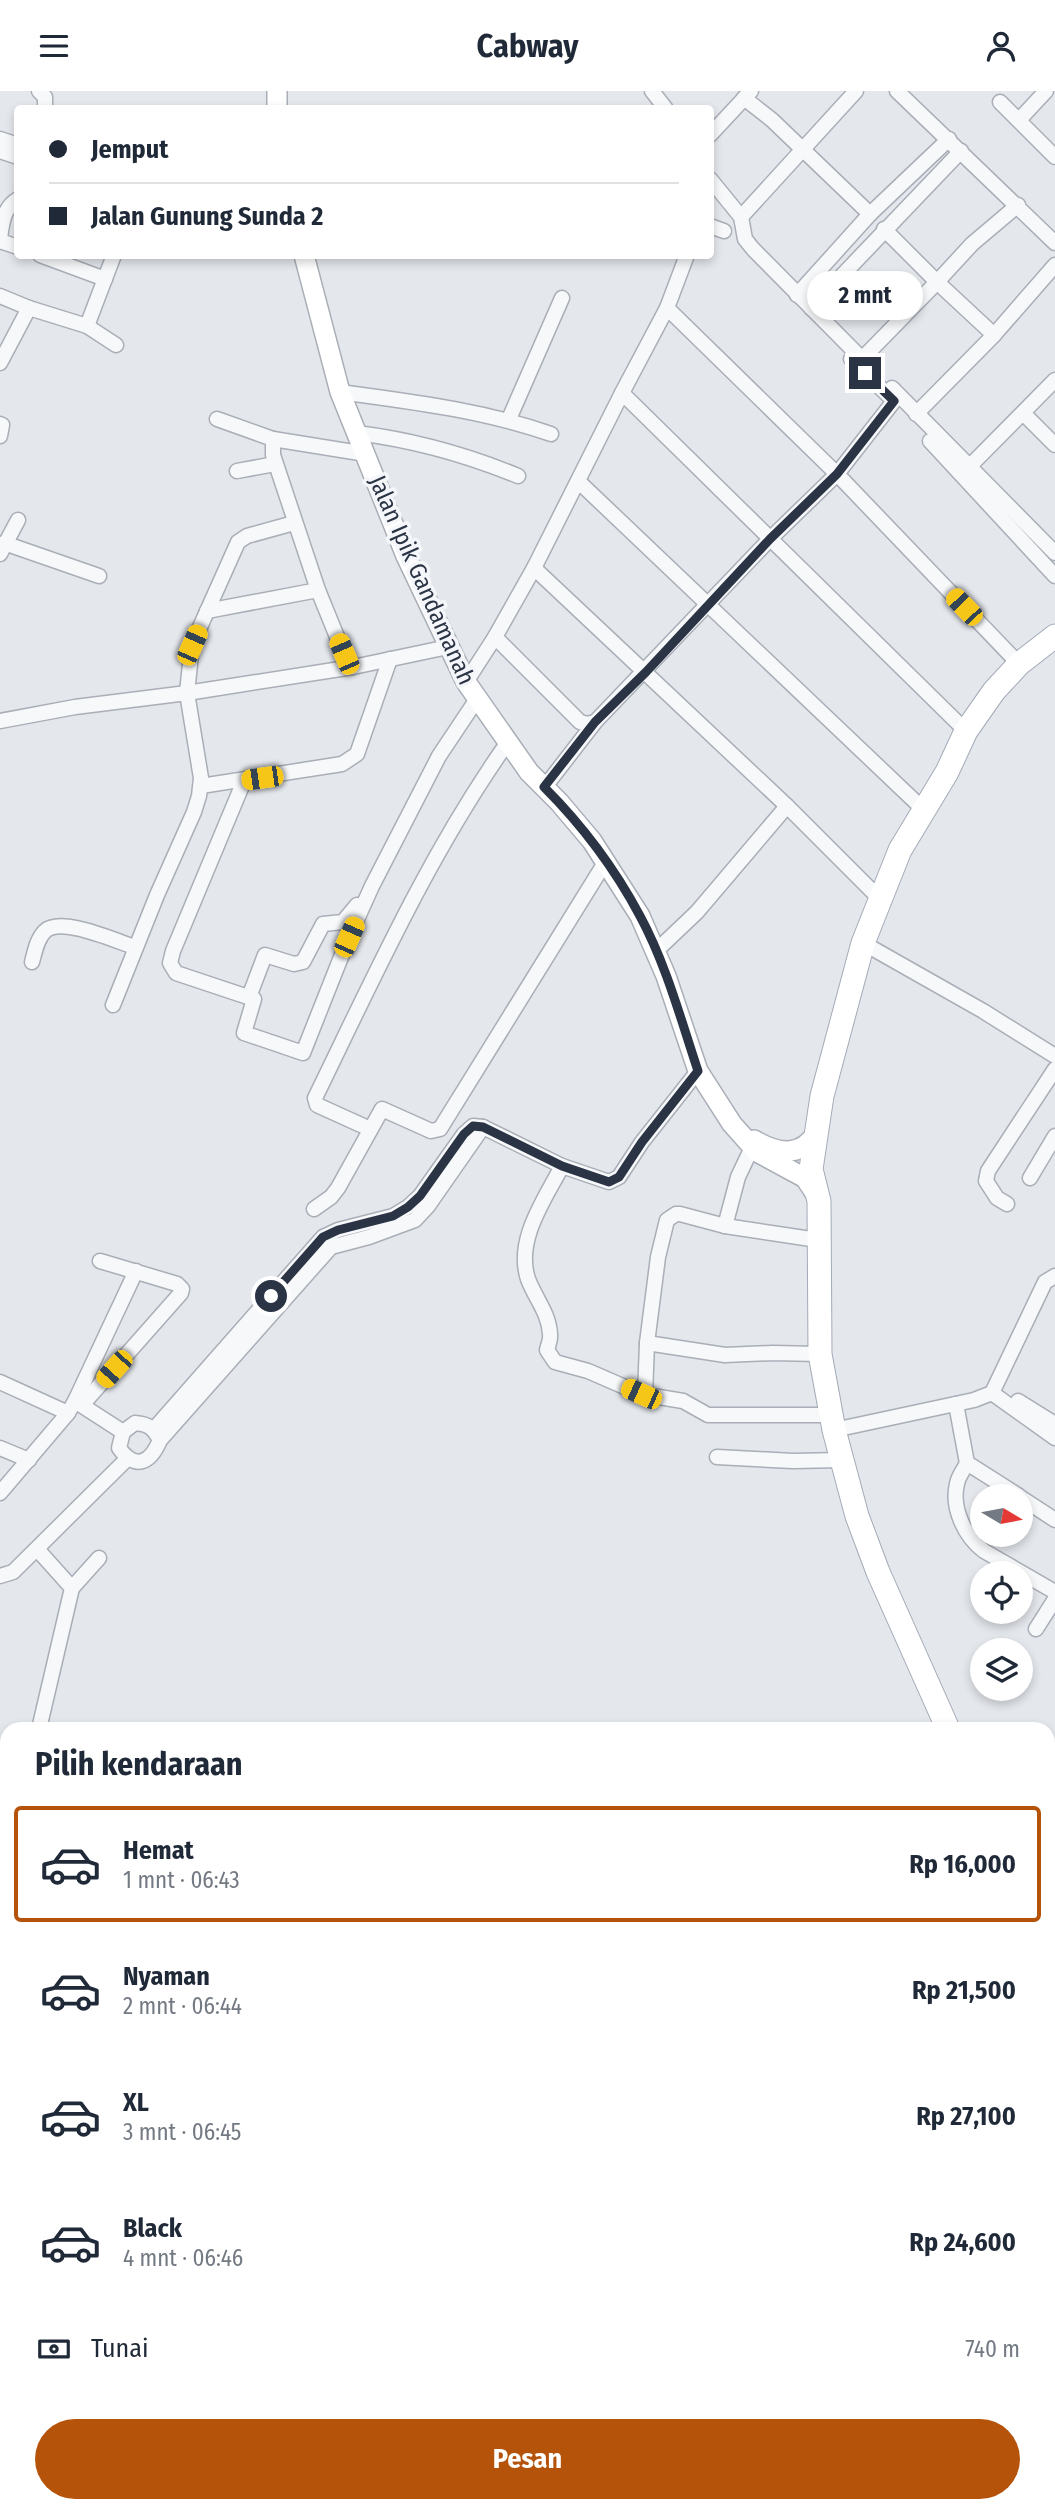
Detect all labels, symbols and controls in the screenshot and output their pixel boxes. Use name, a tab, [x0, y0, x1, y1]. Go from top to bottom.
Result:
icon: menu	[35, 27, 73, 65]
text: Cabway	[477, 27, 578, 65]
icon: person	[982, 27, 1020, 65]
text: Jemput	[91, 134, 168, 165]
text: Jalan Gunung Sunda 2	[91, 201, 323, 232]
callout: 2 mnt	[807, 271, 923, 321]
text: 2 mnt	[838, 281, 892, 309]
route end	[849, 357, 881, 389]
street label: Jalan Ipik Gandamanah	[363, 471, 481, 689]
car	[942, 585, 987, 629]
car	[174, 622, 211, 668]
car	[327, 631, 362, 677]
car	[240, 765, 285, 791]
car	[331, 914, 368, 960]
route start	[255, 1280, 287, 1312]
car	[93, 1346, 136, 1392]
car	[618, 1376, 665, 1412]
north arrow	[970, 1484, 1032, 1547]
map controls	[970, 1484, 1033, 1701]
button: locate	[970, 1561, 1033, 1624]
button: layers	[970, 1638, 1033, 1701]
text: Pilih kendaraan	[35, 1745, 243, 1783]
icon: car	[39, 1833, 102, 1896]
text: Hemat	[123, 1835, 194, 1866]
text: Rp 16,000	[909, 1849, 1016, 1880]
text: 1 mnt · 06:43	[123, 1866, 240, 1894]
icon: car	[39, 1959, 102, 2022]
text: Nyaman	[123, 1961, 210, 1992]
text: Rp 21,500	[912, 1975, 1016, 2006]
text: 2 mnt · 06:44	[123, 1992, 242, 2020]
icon: car	[39, 2085, 102, 2148]
text: XL	[123, 2087, 149, 2118]
text: Rp 27,100	[916, 2101, 1016, 2132]
text: 3 mnt · 06:45	[123, 2118, 241, 2146]
icon: car	[39, 2211, 102, 2274]
text: Black	[123, 2213, 182, 2244]
text: Rp 24,600	[909, 2227, 1016, 2258]
text: 4 mnt · 06:46	[123, 2244, 243, 2272]
icon: cash	[35, 2330, 73, 2368]
text: Tunai	[91, 2333, 149, 2364]
text: 740 m	[965, 2335, 1020, 2363]
button: Pesan	[35, 2419, 1020, 2499]

